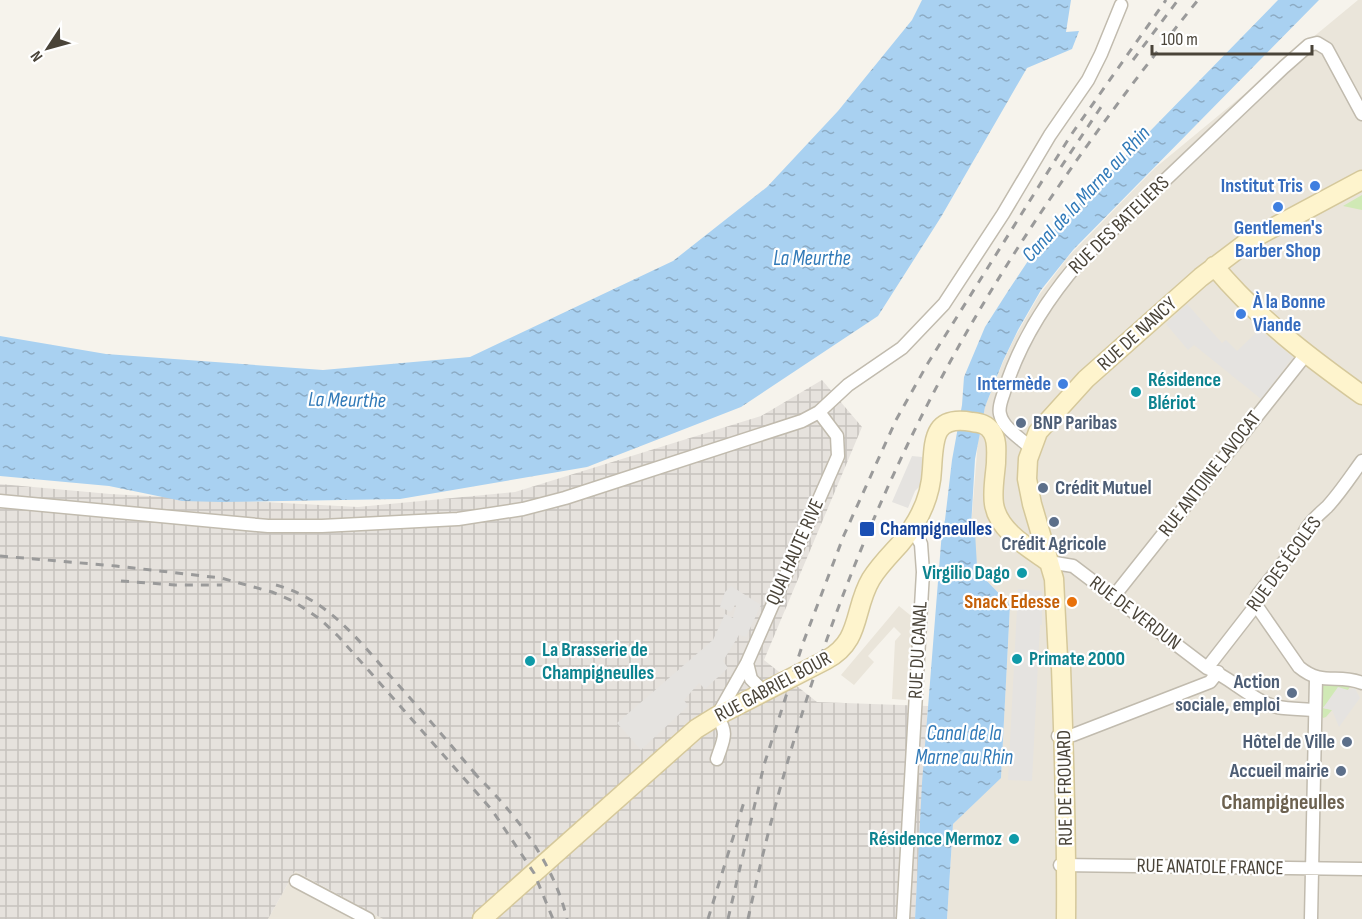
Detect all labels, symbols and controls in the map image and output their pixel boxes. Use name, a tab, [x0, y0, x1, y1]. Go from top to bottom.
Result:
north arrow	[18, 18, 78, 78]
scale bar	[1152, 18, 1312, 56]
text: 100 m	[1161, 29, 1198, 50]
text: N	[27, 47, 47, 65]
water label: Canal de la Marne au Rhin	[1017, 121, 1156, 267]
street label: RUE DES BATELIERS	[1064, 171, 1174, 279]
place label: Institut Tris	[1221, 174, 1303, 198]
marker: Institut Tris	[1308, 179, 1322, 193]
marker: Gentlemen's Barber Shop	[1271, 200, 1285, 214]
place label: Gentlemen's Barber Shop	[1234, 216, 1323, 263]
water label: La Meurthe	[773, 246, 851, 271]
place label: À la Bonne Viande	[1252, 290, 1326, 337]
street label: RUE DE NANCY	[1092, 292, 1182, 376]
marker: À la Bonne Viande	[1234, 307, 1248, 321]
place label: Résidence Blériot	[1148, 368, 1221, 415]
place label: Intermède	[977, 372, 1051, 396]
marker: Intermède	[1056, 377, 1070, 391]
marker: Résidence Blériot	[1129, 385, 1143, 399]
water label: La Meurthe	[308, 387, 386, 413]
street label: RUE ANTOINE LAVOCAT	[1154, 407, 1266, 541]
place label: BNP Paribas	[1033, 411, 1117, 435]
marker: BNP Paribas	[1014, 416, 1028, 430]
place label: Crédit Mutuel	[1055, 476, 1152, 500]
marker: Crédit Mutuel	[1036, 481, 1050, 495]
street label: QUAI HAUTE RIVE	[761, 495, 829, 609]
street label: RUE DES ÉCOLES	[1241, 512, 1327, 616]
marker: Crédit Agricole	[1047, 515, 1061, 529]
place label: Champigneulles	[880, 517, 993, 541]
marker: Champigneulles	[858, 520, 876, 538]
place label: Crédit Agricole	[1001, 532, 1107, 556]
place label: Virgilio Dago	[922, 561, 1010, 585]
marker: Virgilio Dago	[1015, 566, 1029, 580]
street label: RUE DE VERDUN	[1085, 571, 1185, 655]
place label: Snack Edesse	[964, 590, 1060, 614]
marker: Snack Edesse	[1065, 595, 1079, 609]
street label: RUE DU CANAL	[903, 600, 933, 699]
place label: La Brasserie de Champigneulles	[542, 638, 655, 685]
street label: RUE GABRIEL BOUR	[711, 646, 835, 728]
place label: Primate 2000	[1029, 647, 1125, 671]
marker: Primate 2000	[1010, 652, 1024, 666]
marker: La Brasserie de Champigneulles	[523, 654, 537, 668]
place label: Action sociale, emploi	[1175, 670, 1280, 717]
marker: Action sociale, emploi	[1285, 686, 1299, 700]
water label: Canal de la Marne au Rhin	[915, 721, 1013, 770]
street label: RUE DE FROUARD	[1052, 730, 1078, 846]
place label: Hôtel de Ville	[1242, 730, 1335, 754]
marker: Hôtel de Ville	[1340, 735, 1354, 749]
place label: Accueil mairie	[1229, 759, 1329, 783]
marker: Accueil mairie	[1334, 764, 1348, 778]
district label: Champigneulles	[1221, 789, 1345, 816]
place label: Résidence Mermoz	[869, 827, 1002, 851]
marker: Résidence Mermoz	[1007, 832, 1021, 846]
street label: RUE ANATOLE FRANCE	[1136, 854, 1284, 880]

